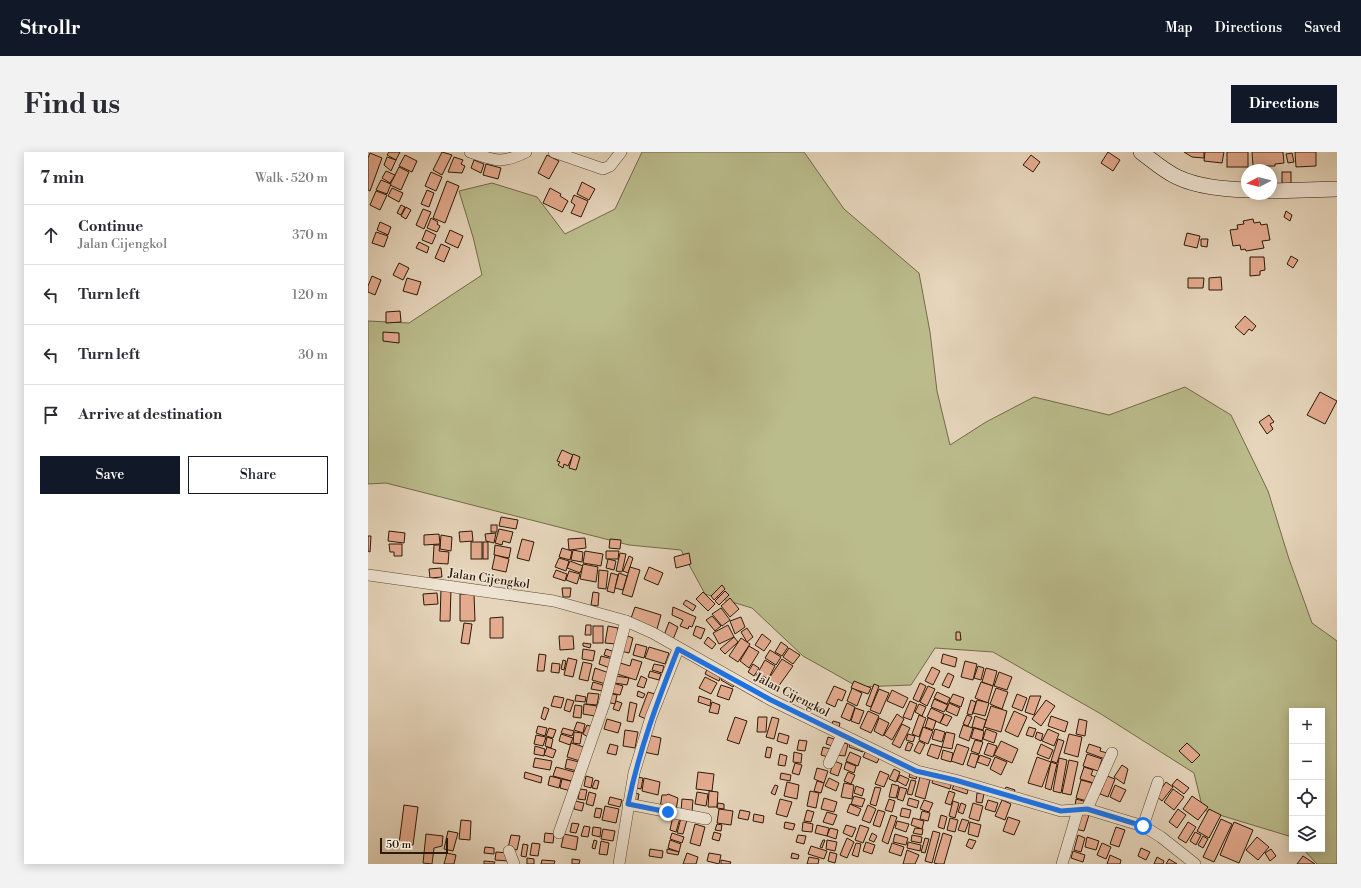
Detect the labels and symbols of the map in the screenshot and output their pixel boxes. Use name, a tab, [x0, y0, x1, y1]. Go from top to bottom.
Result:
north arrow	[1241, 164, 1277, 200]
street label: Jalan Cijengkol	[446, 566, 531, 592]
street label: Jalan Cijengkol	[751, 669, 832, 721]
route end	[659, 803, 677, 821]
route start	[1134, 817, 1152, 835]
scale bar	[380, 836, 448, 855]

